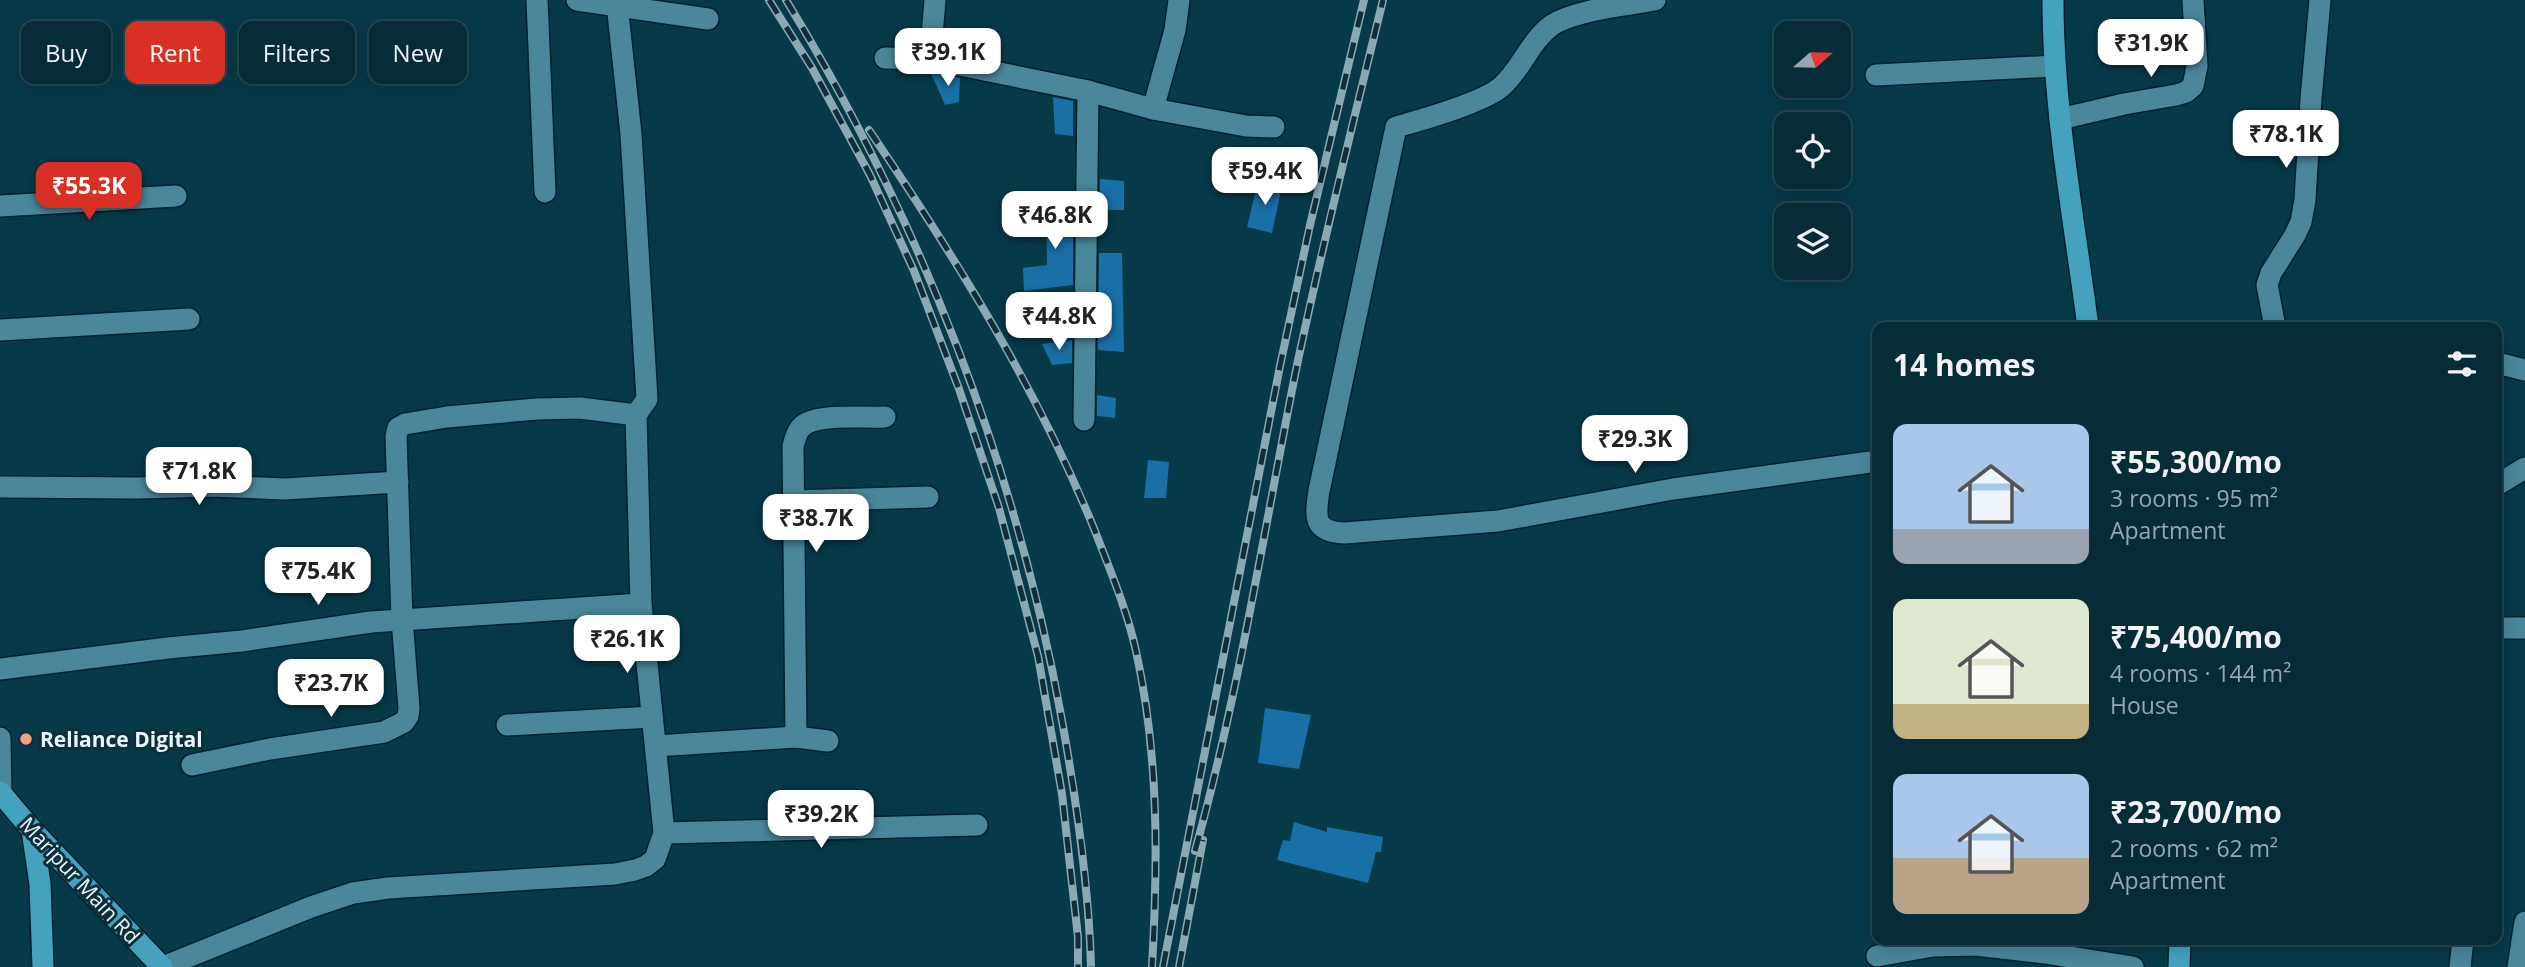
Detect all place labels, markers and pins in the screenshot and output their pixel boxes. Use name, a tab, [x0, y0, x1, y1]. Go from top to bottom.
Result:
pin: ₹31.9K	[2094, 20, 2208, 79]
pin: ₹39.1K	[891, 28, 1005, 88]
pin: ₹78.1K	[2229, 110, 2343, 170]
pin: ₹59.4K	[1208, 148, 1322, 207]
pin: ₹55.3K	[32, 162, 146, 222]
pin: ₹46.8K	[998, 191, 1112, 251]
pin: ₹44.8K	[1002, 292, 1116, 352]
pin: ₹29.3K	[1578, 416, 1692, 475]
pin: ₹71.8K	[142, 448, 256, 507]
pin: ₹38.7K	[759, 494, 873, 554]
pin: ₹75.4K	[261, 548, 375, 607]
pin: ₹26.1K	[570, 616, 684, 675]
pin: ₹23.7K	[274, 660, 388, 719]
place label: Reliance Digital	[40, 725, 203, 753]
marker: Reliance Digital	[18, 731, 34, 747]
pin: ₹39.2K	[764, 790, 878, 850]

